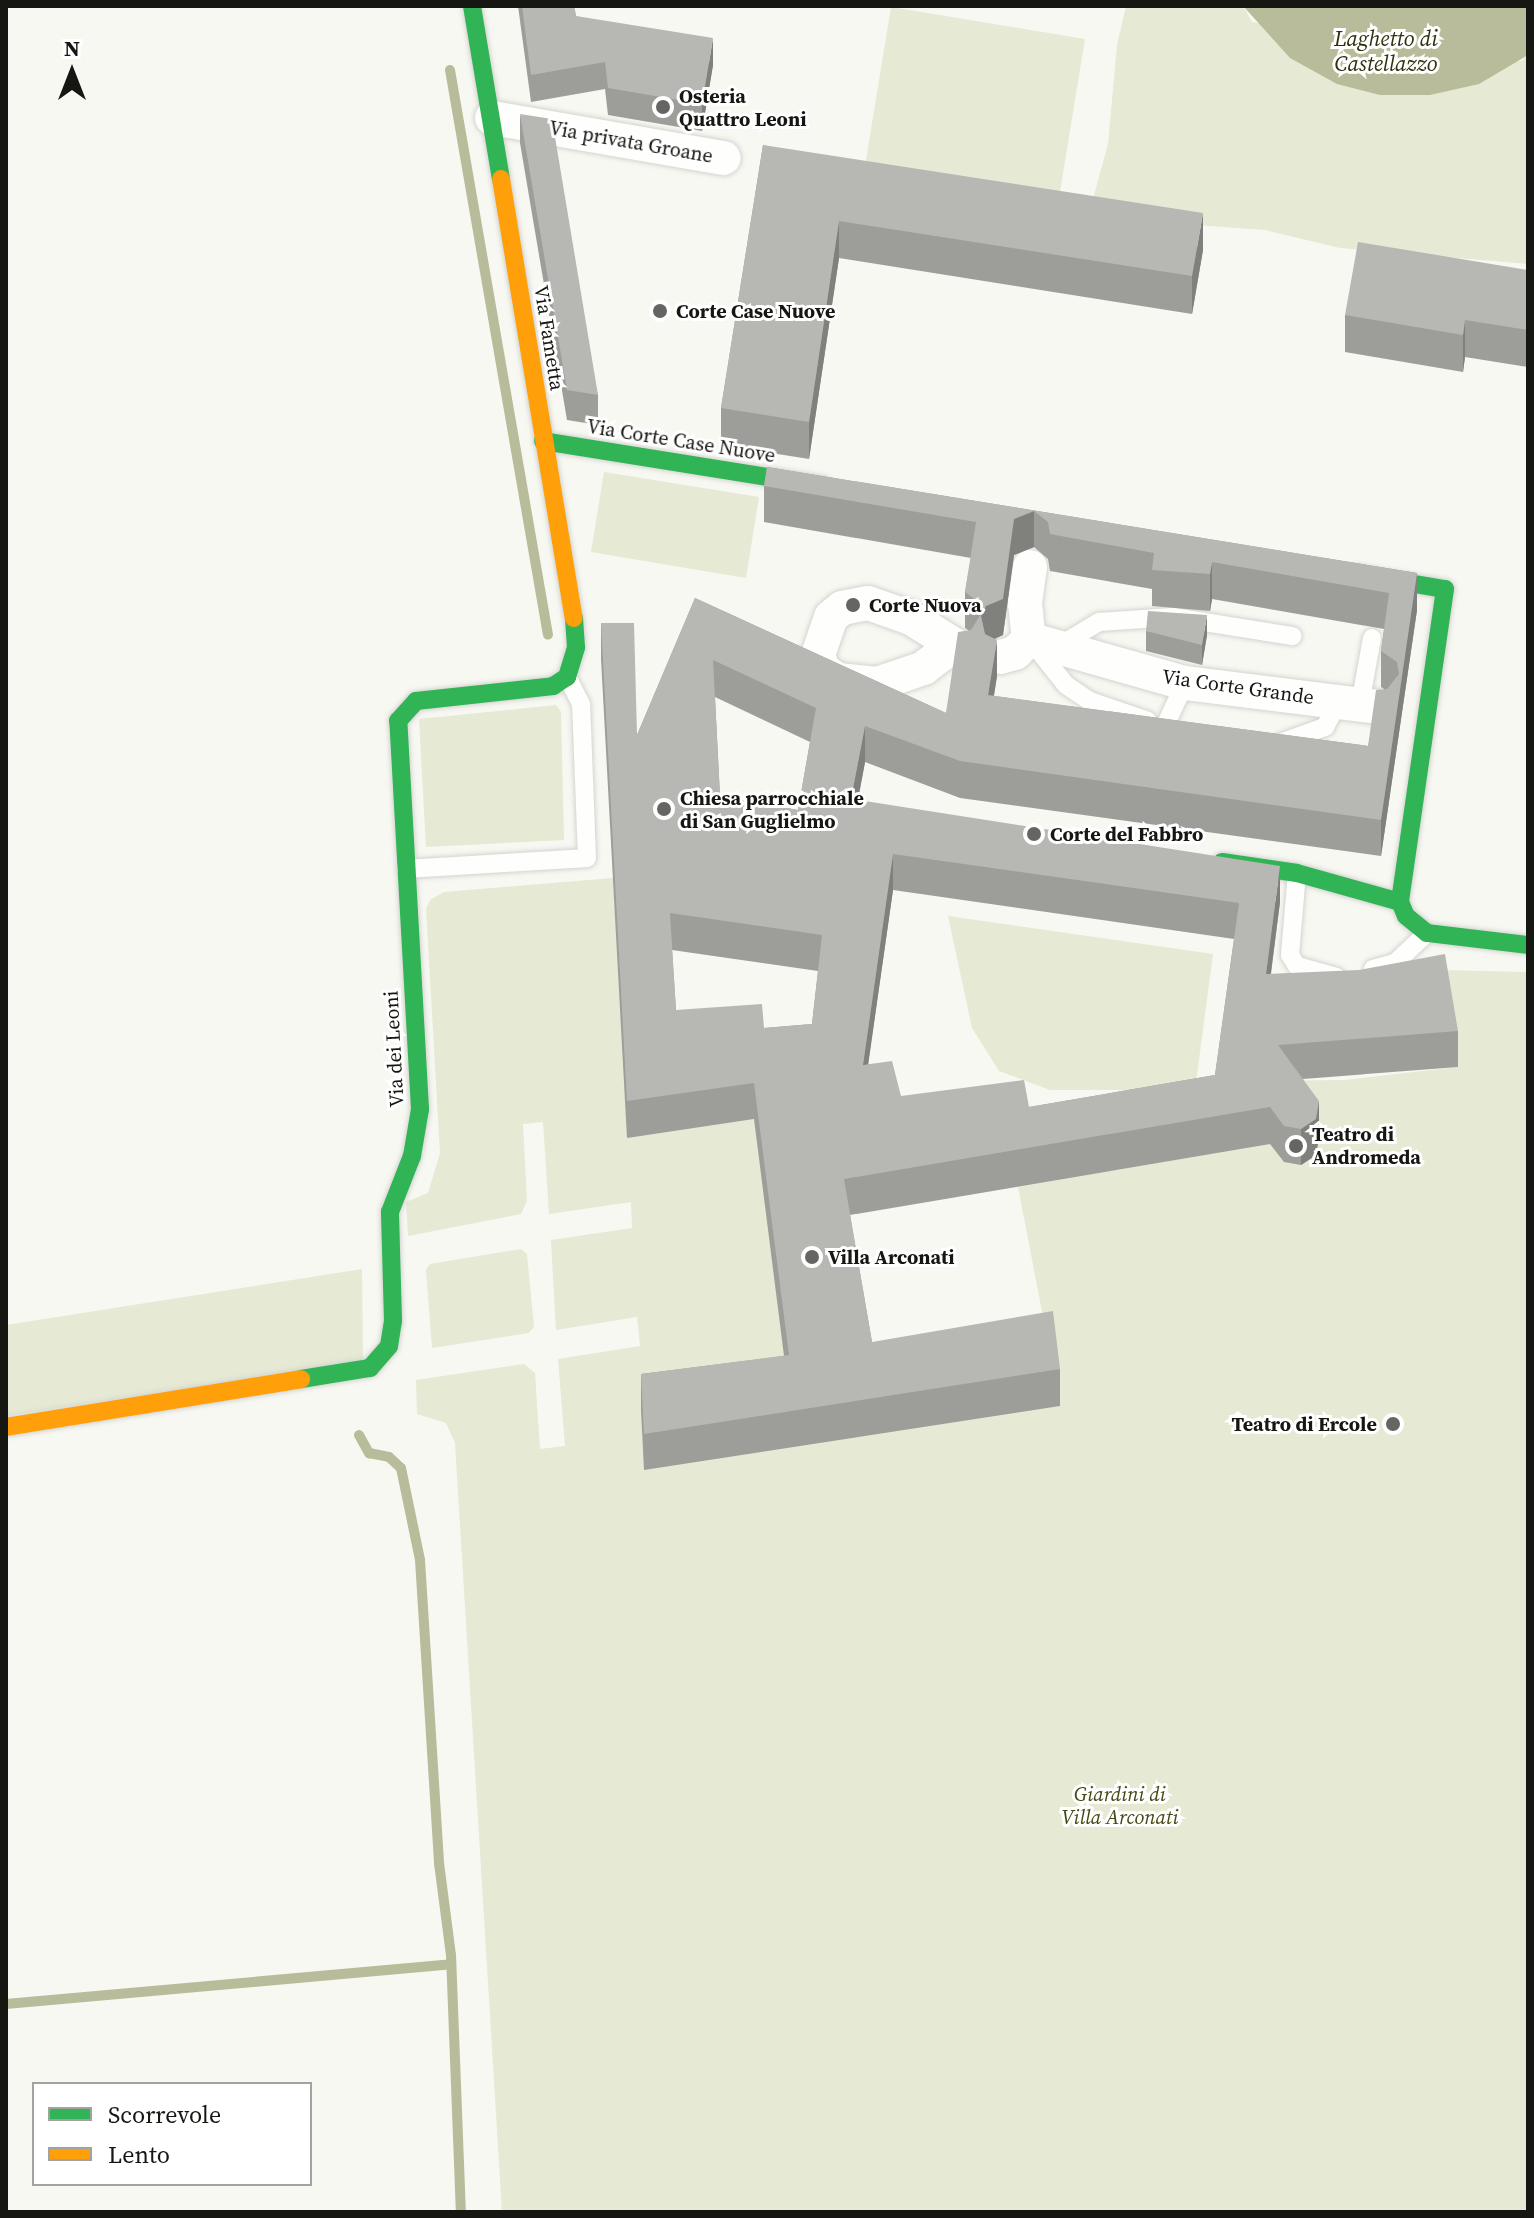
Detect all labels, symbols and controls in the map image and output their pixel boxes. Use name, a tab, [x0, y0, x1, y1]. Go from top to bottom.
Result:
water label: Laghetto di Castellazzo	[1334, 25, 1438, 76]
north arrow	[32, 32, 112, 112]
text: N	[64, 33, 80, 63]
place label: Osteria Quattro Leoni	[679, 84, 807, 131]
marker: Osteria Quattro Leoni	[654, 98, 672, 116]
street label: Via privata Groane	[547, 116, 715, 168]
street label: Via Fametta	[529, 284, 569, 392]
place label: Corte Case Nuove	[676, 299, 835, 323]
marker: Corte Case Nuove	[651, 302, 669, 320]
street label: Via Corte Case Nuove	[585, 414, 777, 468]
place label: Corte Nuova	[869, 593, 982, 617]
marker: Corte Nuova	[844, 596, 862, 614]
street label: Via Corte Grande	[1161, 664, 1315, 710]
place label: Chiesa parrocchiale di San Guglielmo	[680, 786, 864, 833]
marker: Chiesa parrocchiale di San Guglielmo	[655, 800, 673, 818]
place label: Corte del Fabbro	[1050, 822, 1203, 846]
marker: Corte del Fabbro	[1025, 825, 1043, 843]
street label: Via dei Leoni	[379, 990, 409, 1108]
place label: Teatro di Andromeda	[1312, 1122, 1421, 1169]
marker: Teatro di Andromeda	[1287, 1137, 1305, 1155]
place label: Villa Arconati	[828, 1245, 955, 1269]
marker: Villa Arconati	[803, 1248, 821, 1266]
place label: Teatro di Ercole	[1232, 1412, 1377, 1436]
marker: Teatro di Ercole	[1384, 1415, 1402, 1433]
park label: Giardini di Villa Arconati	[1062, 1783, 1178, 1830]
legend	[32, 2082, 312, 2186]
text: Scorrevole	[108, 2098, 221, 2131]
text: Lento	[108, 2138, 170, 2171]

